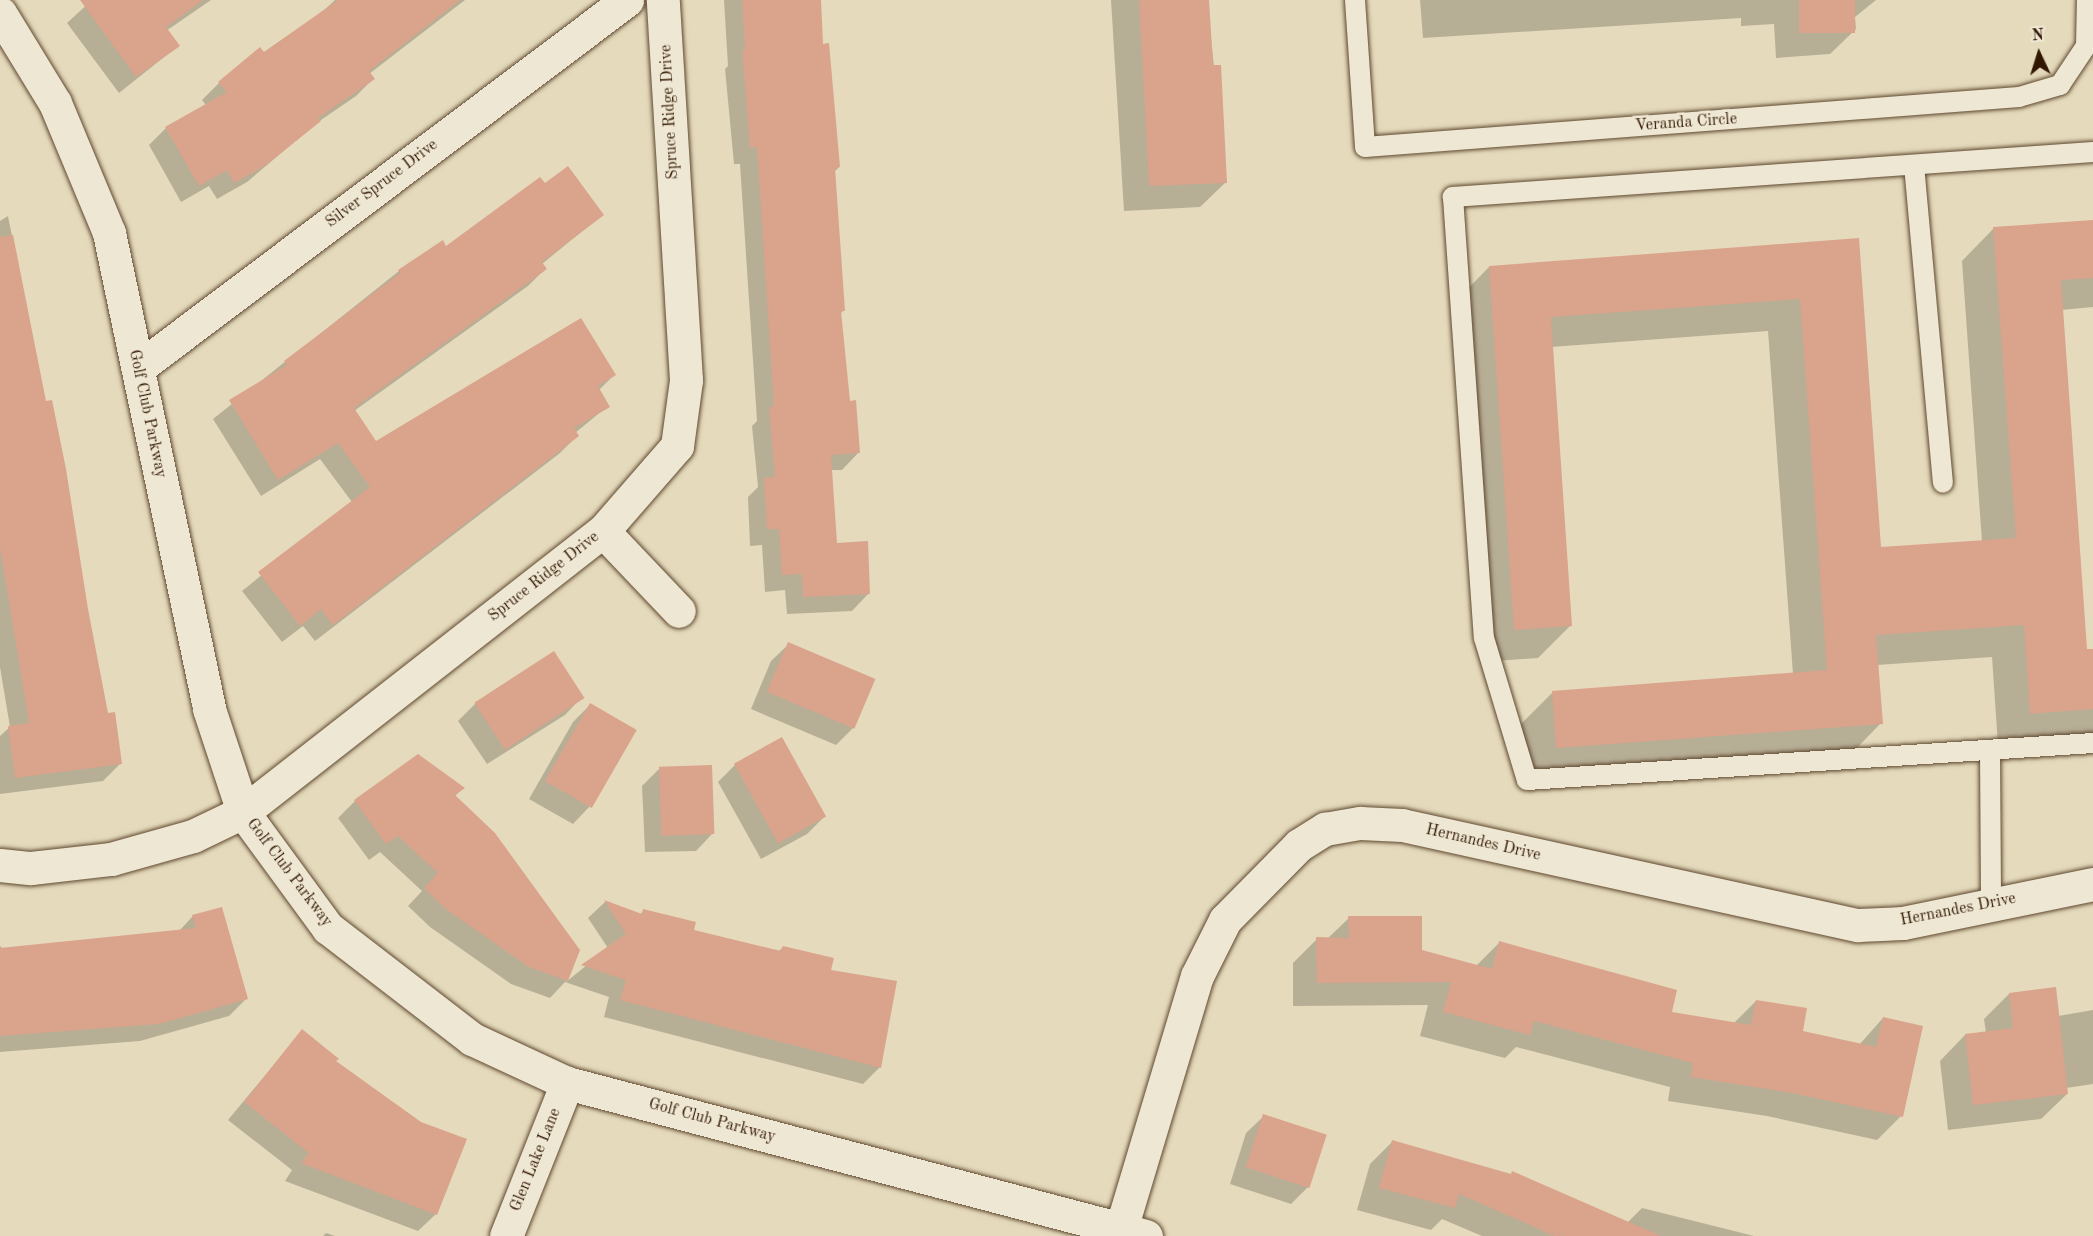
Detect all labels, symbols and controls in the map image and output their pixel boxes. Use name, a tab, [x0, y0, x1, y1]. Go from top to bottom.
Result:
north arrow	[2009, 24, 2069, 84]
text: N	[2031, 28, 2044, 44]
street label: Spruce Ridge Drive	[657, 44, 683, 180]
street label: Veranda Circle	[1634, 110, 1738, 136]
street label: Silver Spruce Drive	[322, 136, 442, 232]
street label: Golf Club Parkway	[124, 348, 170, 480]
street label: Spruce Ridge Drive	[485, 528, 603, 626]
street label: Golf Club Parkway	[242, 815, 336, 931]
street label: Hernandes Drive	[1424, 820, 1542, 866]
street label: Hernandes Drive	[1899, 889, 2017, 931]
street label: Golf Club Parkway	[646, 1095, 778, 1147]
street label: Glen Lake Lane	[507, 1106, 565, 1214]

